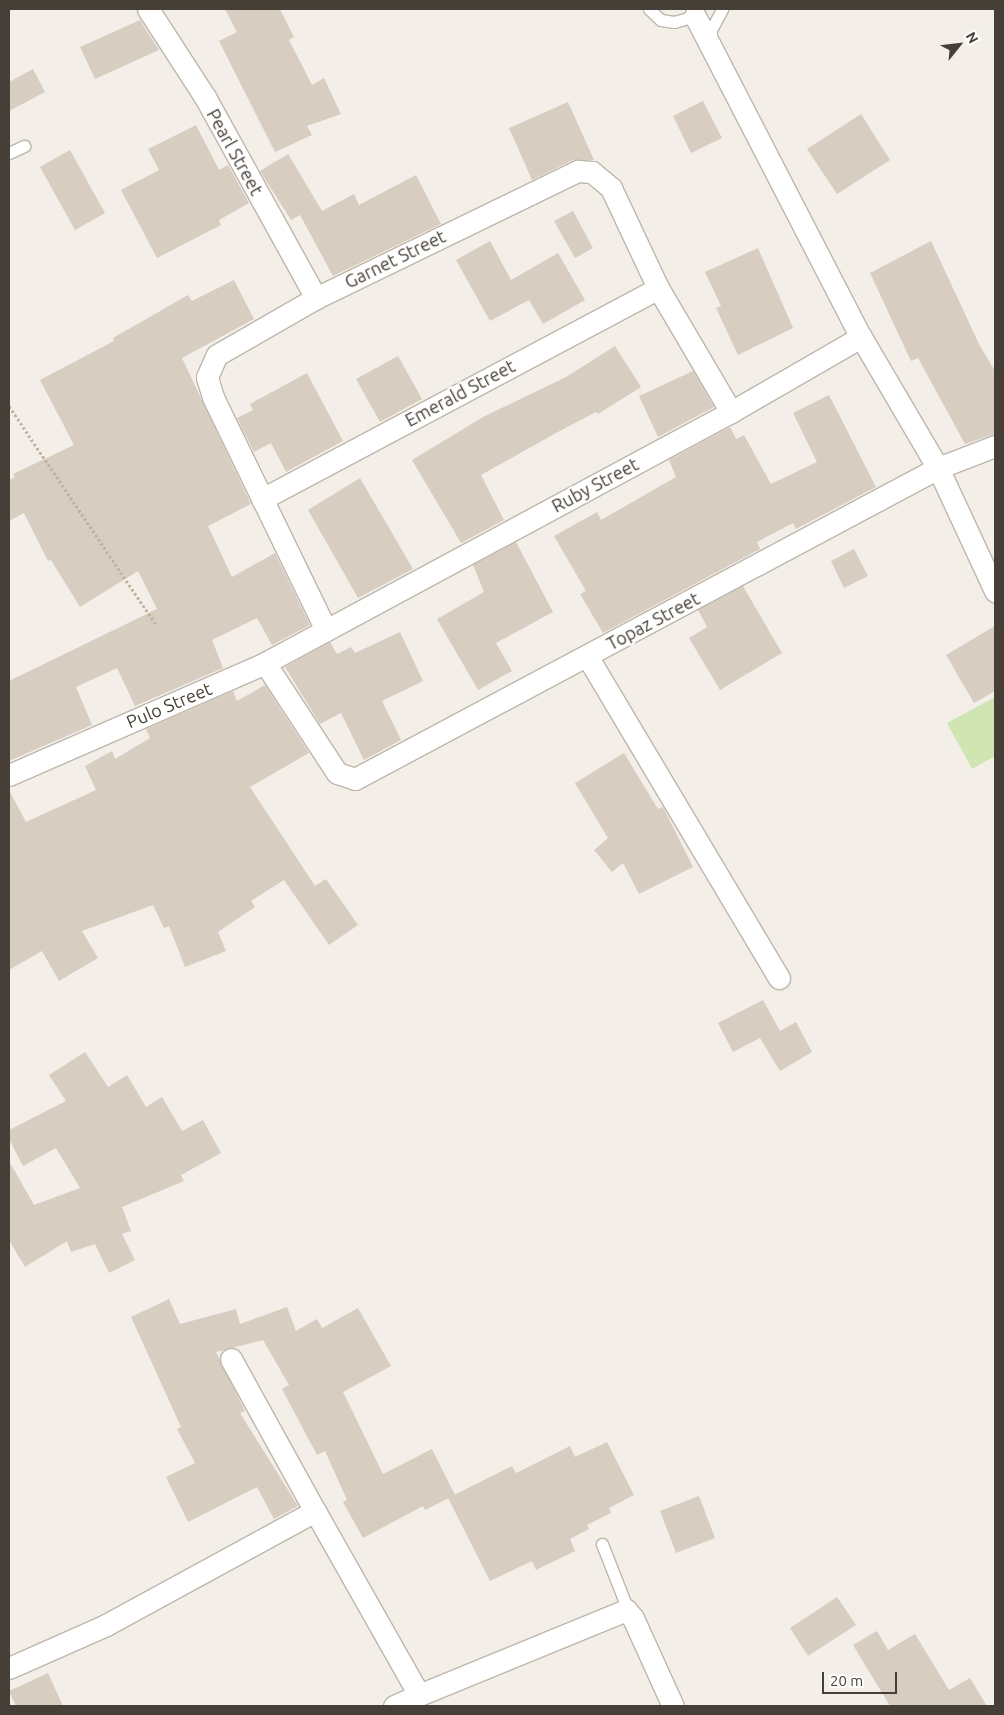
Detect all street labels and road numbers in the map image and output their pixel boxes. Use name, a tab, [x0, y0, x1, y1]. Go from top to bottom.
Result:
street label: Pearl Street	[202, 105, 268, 199]
street label: Garnet Street	[341, 225, 449, 293]
street label: Emerald Street	[401, 355, 519, 431]
street label: Ruby Street	[548, 453, 642, 517]
street label: Topaz Street	[603, 587, 703, 655]
street label: Pulo Street	[123, 677, 215, 733]

